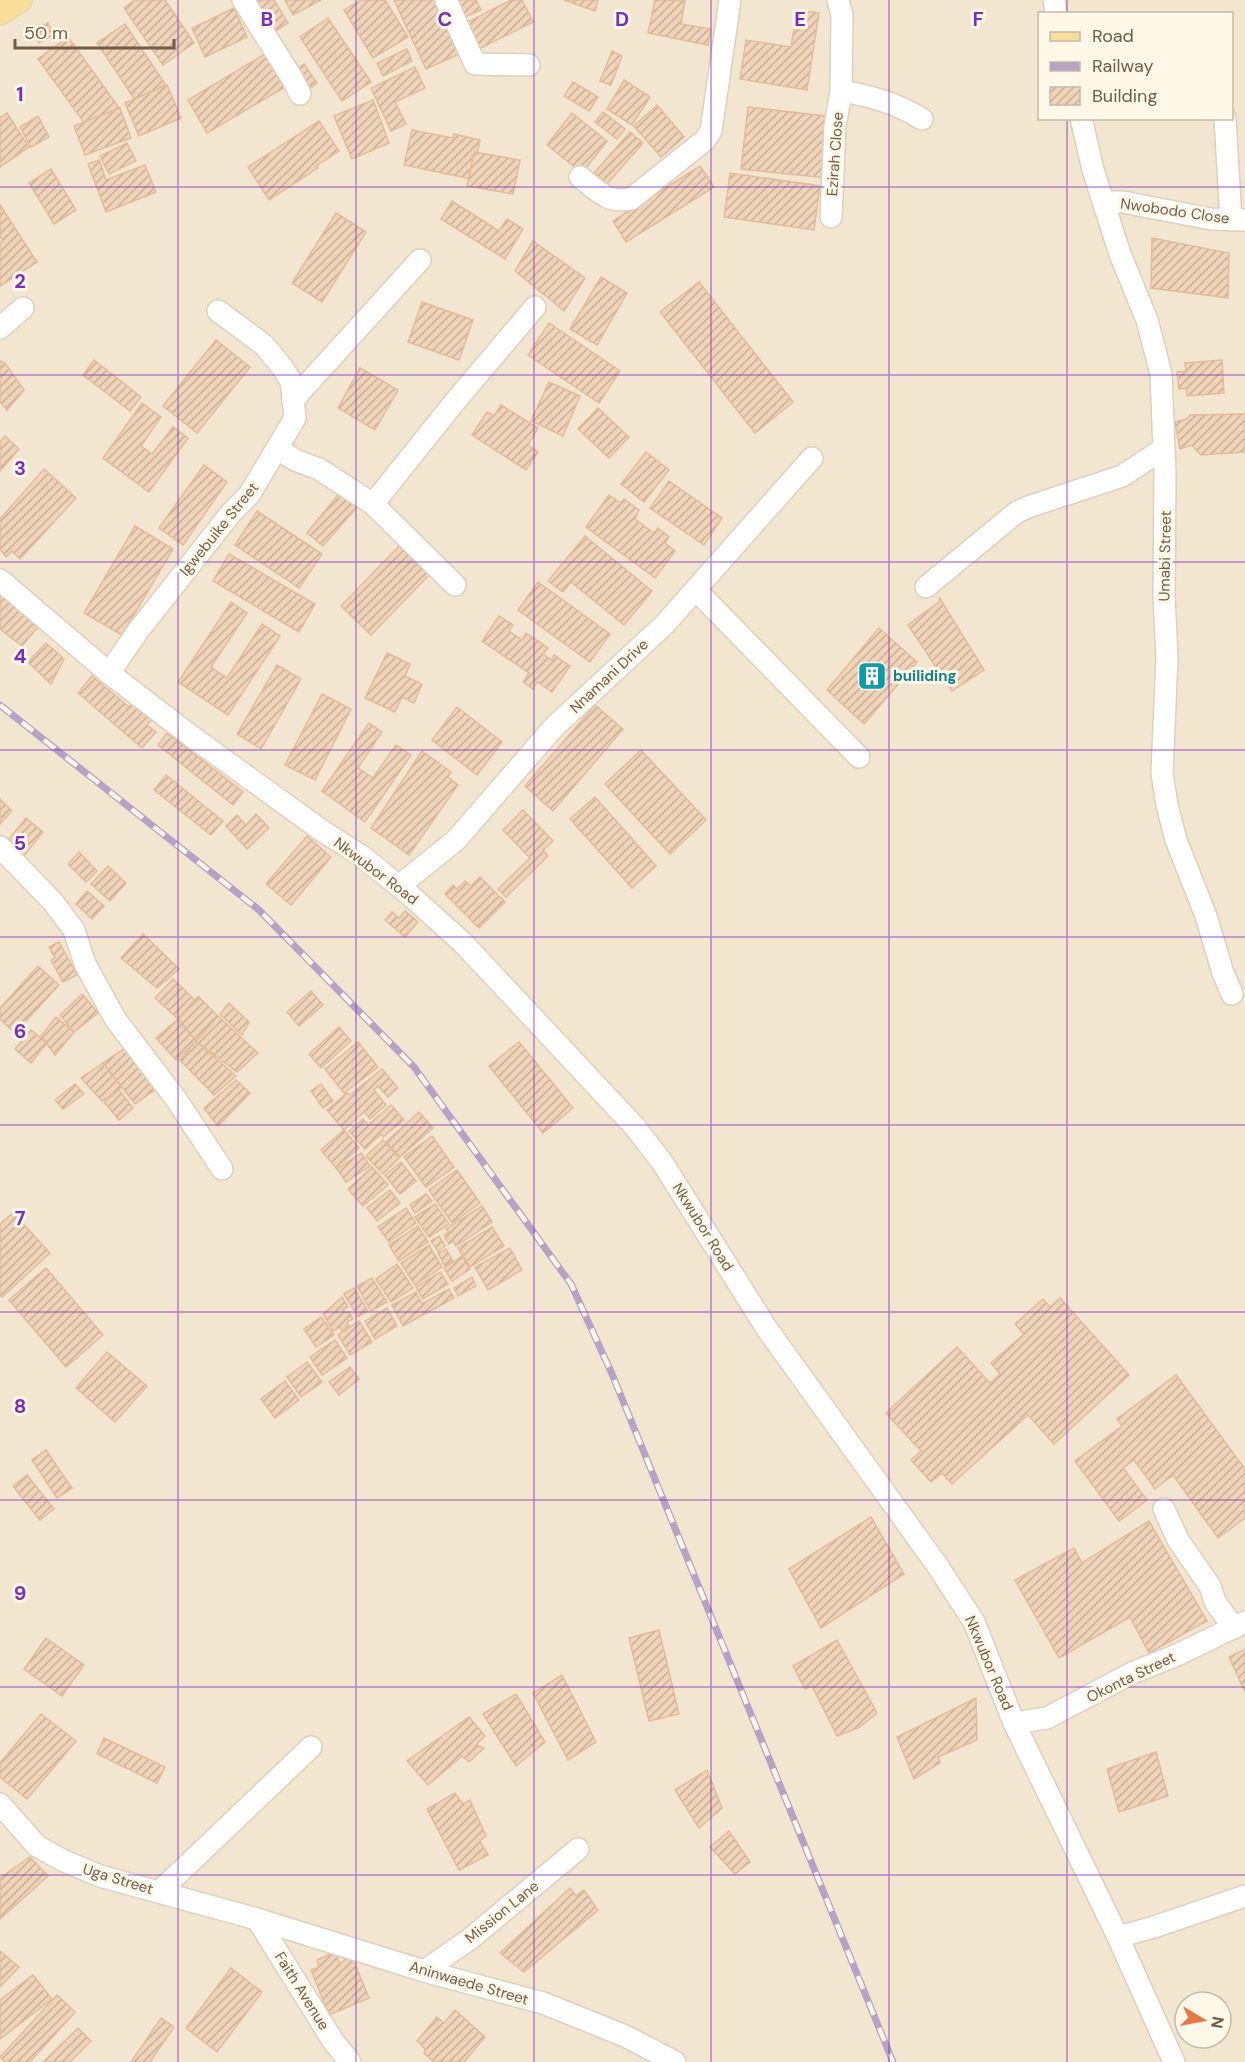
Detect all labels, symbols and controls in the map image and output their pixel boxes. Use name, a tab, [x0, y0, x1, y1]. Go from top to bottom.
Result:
text: B	[261, 6, 273, 32]
text: C	[438, 6, 452, 32]
text: D	[615, 6, 629, 32]
text: E	[794, 6, 806, 32]
text: F	[972, 6, 984, 32]
scale bar	[15, 12, 174, 50]
legend	[1038, 12, 1233, 120]
text: 50 m	[24, 21, 68, 45]
text: Road	[1092, 24, 1134, 48]
text: Railway	[1092, 54, 1154, 78]
text: 1	[16, 81, 24, 107]
text: Building	[1092, 84, 1157, 108]
street label: Ezirah Close	[822, 111, 848, 197]
street label: Nwobodo Close	[1119, 193, 1231, 229]
text: 2	[14, 268, 26, 294]
text: 3	[14, 455, 26, 481]
street label: Igwebuike Street	[175, 478, 263, 580]
street label: Umabi Street	[1154, 510, 1176, 602]
street label: Nnamani Drive	[565, 634, 653, 718]
text: 4	[14, 643, 27, 669]
building icon: builiding	[856, 660, 888, 692]
place label: builiding	[893, 666, 956, 686]
text: 5	[14, 830, 26, 856]
street label: Nkwubor Road	[330, 833, 422, 909]
text: 6	[14, 1018, 26, 1044]
street label: Nkwubor Road	[668, 1179, 738, 1275]
text: 7	[15, 1205, 26, 1231]
text: 8	[14, 1393, 26, 1419]
text: 9	[14, 1580, 26, 1606]
street label: Nkwubor Road	[960, 1613, 1018, 1713]
street label: Okonta Street	[1083, 1647, 1179, 1707]
street label: Uga Street	[80, 1859, 156, 1899]
street label: Mission Lane	[461, 1876, 543, 1948]
street label: Faith Avenue	[270, 1948, 334, 2034]
street label: Aninwaede Street	[407, 1956, 531, 2010]
north arrow	[1173, 1990, 1233, 2050]
text: N	[1206, 2015, 1229, 2030]

